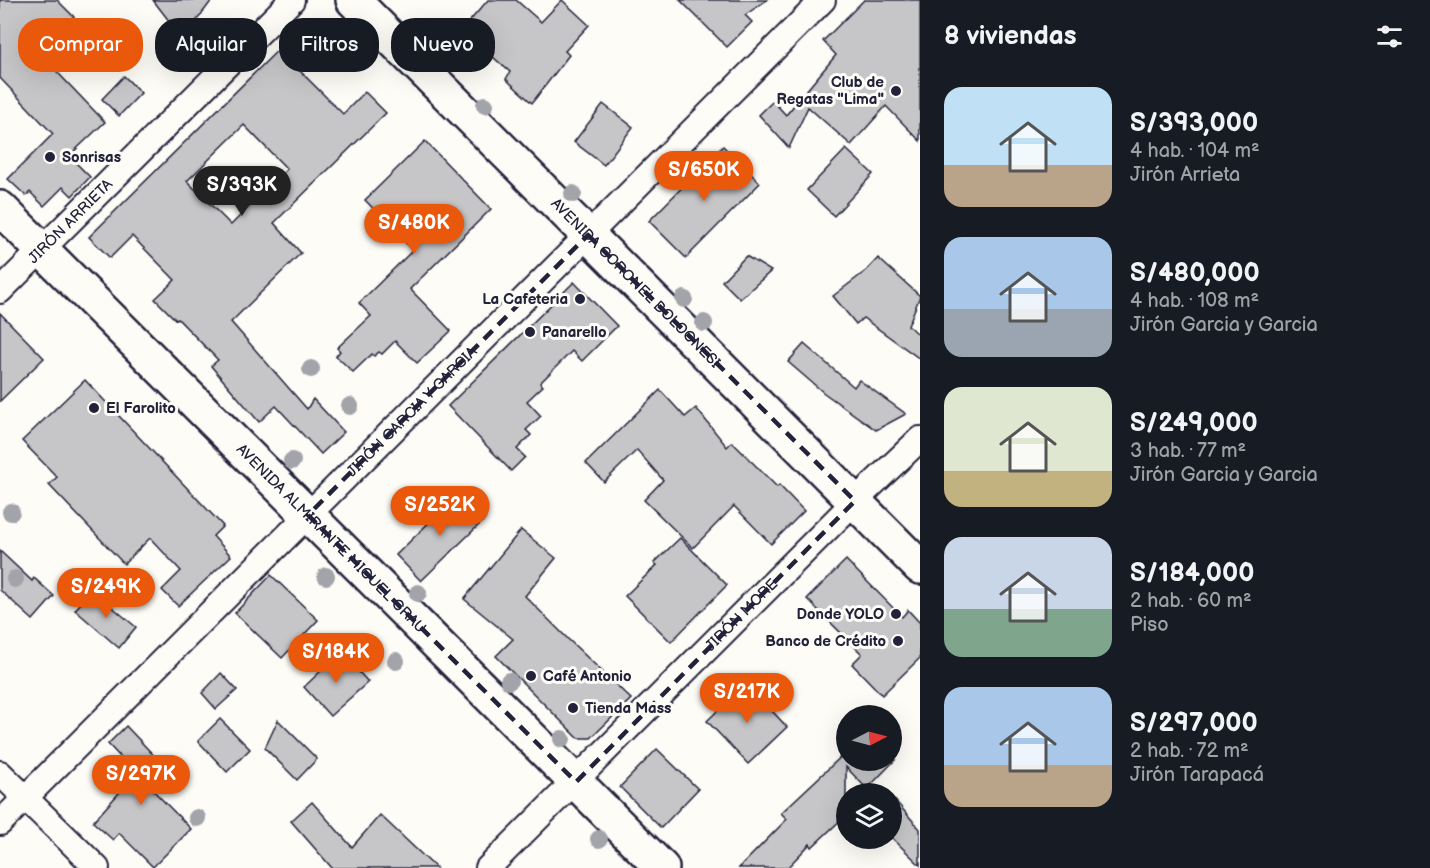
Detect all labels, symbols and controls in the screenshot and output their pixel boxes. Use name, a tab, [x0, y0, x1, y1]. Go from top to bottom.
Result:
chip: Comprar	[18, 18, 143, 72]
chip: Alquilar	[155, 18, 267, 72]
chip: Filtros	[279, 18, 379, 72]
chip: Nuevo	[391, 18, 495, 72]
icon: filters	[1373, 20, 1406, 53]
text: 8 viviendas	[944, 21, 1076, 52]
place label: Club de Regatas "Lima"	[776, 73, 884, 109]
marker: Club de Regatas "Lima"	[889, 84, 903, 98]
text: S/393,000	[1130, 108, 1258, 139]
icon: home	[992, 111, 1064, 183]
text: 4 hab. · 104 m²	[1130, 139, 1260, 163]
place label: Sonrisas	[62, 148, 121, 167]
marker: Sonrisas	[43, 150, 57, 164]
pin: S/650K	[655, 151, 753, 202]
text: S/650K	[668, 158, 740, 182]
text: Jirón Arrieta	[1130, 163, 1240, 187]
pin: S/393K	[193, 166, 291, 217]
text: S/393K	[207, 173, 277, 197]
street label: JIRÓN ARRIETA	[24, 175, 117, 268]
street label: AVENIDA CORONEL BOLOGNESI	[547, 194, 725, 372]
pin: S/480K	[365, 204, 463, 255]
text: S/480K	[378, 211, 450, 235]
text: S/480,000	[1130, 258, 1260, 289]
icon: home	[992, 261, 1064, 333]
text: 4 hab. · 108 m²	[1130, 289, 1259, 313]
place label: La Cafeteria	[482, 290, 568, 309]
marker: La Cafeteria	[573, 292, 587, 306]
text: Jirón Garcia y Garcia	[1130, 313, 1318, 337]
place label: Panarello	[542, 323, 607, 342]
marker: Panarello	[523, 325, 537, 339]
street label: JIRÓN GARCIA Y GARCIA	[343, 342, 482, 481]
place label: El Farolito	[106, 399, 176, 418]
marker: El Farolito	[87, 401, 101, 415]
text: S/249,000	[1130, 408, 1258, 439]
icon: home	[992, 411, 1064, 483]
text: 3 hab. · 77 m²	[1130, 439, 1246, 463]
street label: AVENIDA ALMIRANTE MIGUEL GRAU	[232, 440, 430, 637]
text: Jirón Garcia y Garcia	[1130, 463, 1318, 487]
pin: S/252K	[391, 486, 489, 537]
text: S/252K	[405, 493, 475, 517]
text: S/184,000	[1130, 558, 1254, 589]
icon: home	[992, 561, 1064, 633]
pin: S/249K	[57, 568, 155, 619]
text: S/249K	[71, 575, 141, 599]
street label: JIRÓN MORE	[701, 575, 782, 656]
text: 2 hab. · 60 m²	[1130, 589, 1252, 613]
place label: Donde YOLO	[797, 605, 884, 624]
marker: Donde YOLO	[889, 607, 903, 621]
text: Piso	[1130, 613, 1169, 637]
place label: Banco de Crédito	[765, 632, 886, 651]
pin: S/184K	[287, 633, 385, 684]
marker: Banco de Crédito	[891, 634, 905, 648]
text: S/184K	[302, 640, 370, 664]
place label: Café Antonio	[543, 667, 632, 686]
marker: Café Antonio	[524, 669, 538, 683]
pin: S/217K	[698, 673, 796, 724]
text: S/217K	[714, 680, 780, 704]
place label: Tienda Mass	[585, 699, 671, 718]
marker: Tienda Mass	[566, 701, 580, 715]
north arrow	[836, 705, 902, 771]
map controls	[836, 705, 902, 849]
text: S/297,000	[1130, 708, 1258, 739]
icon: home	[992, 711, 1064, 783]
text: 2 hab. · 72 m²	[1130, 739, 1249, 763]
pin: S/297K	[92, 755, 190, 806]
text: S/297K	[106, 762, 176, 786]
text: Jirón Tarapacá	[1130, 763, 1264, 787]
button: layers	[836, 783, 902, 849]

